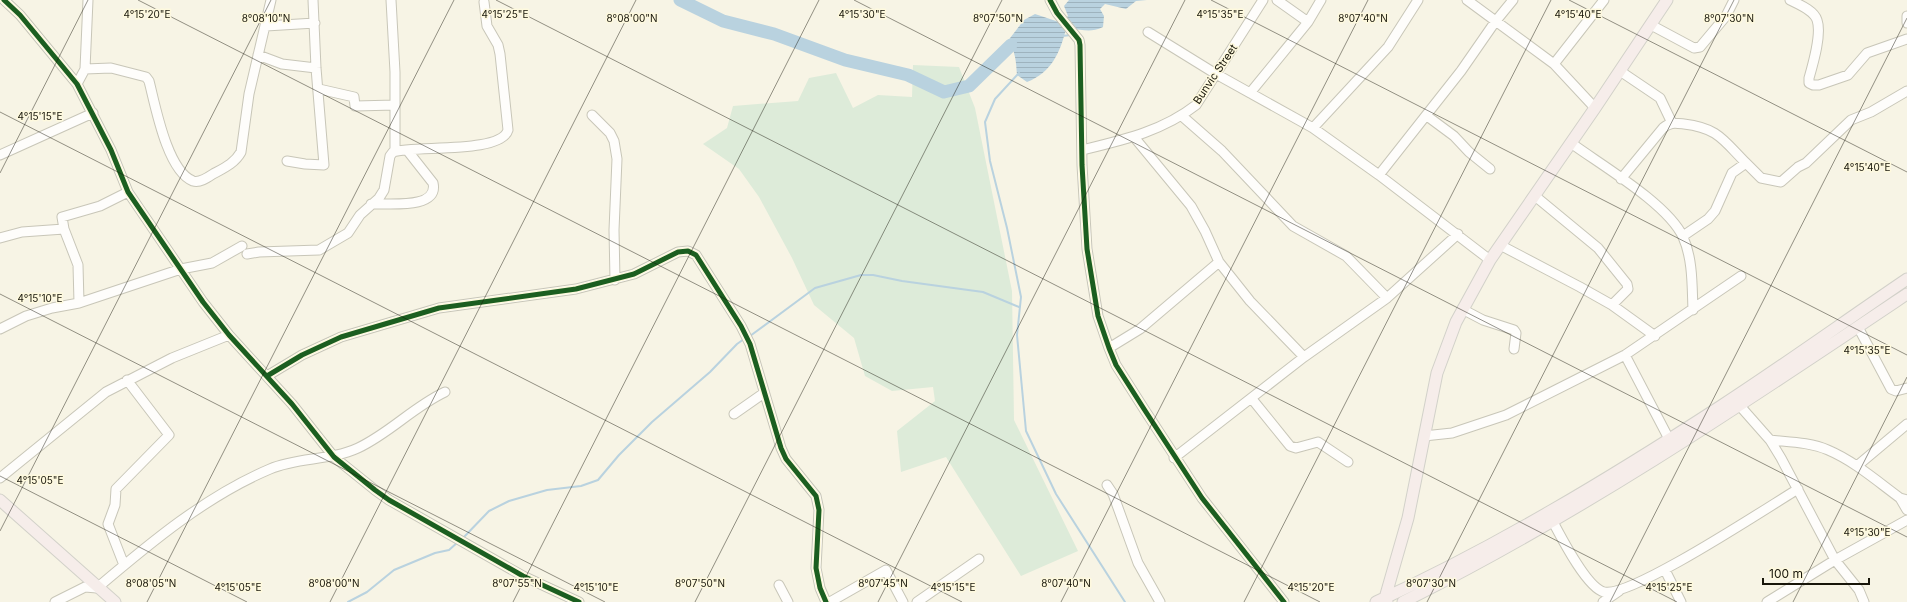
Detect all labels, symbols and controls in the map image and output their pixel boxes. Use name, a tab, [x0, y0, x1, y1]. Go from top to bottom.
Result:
text: 4°15'20"E	[123, 8, 171, 20]
text: 4°15'25"E	[482, 8, 528, 20]
text: 4°15'30"E	[838, 8, 886, 20]
text: 4°15'35"E	[1197, 8, 1243, 20]
text: 4°15'40"E	[1555, 8, 1601, 20]
text: 8°08'10"N	[242, 12, 290, 24]
text: 8°08'00"N	[607, 12, 657, 24]
text: 8°07'50"N	[973, 12, 1023, 24]
text: 8°07'40"N	[1338, 12, 1388, 24]
text: 8°07'30"N	[1704, 12, 1754, 24]
street label: Bunvic Street	[1190, 41, 1240, 107]
text: 4°15'15"E	[18, 110, 62, 122]
text: 4°15'40"E	[1844, 161, 1890, 173]
text: 4°15'10"E	[17, 292, 63, 304]
text: 4°15'35"E	[1844, 344, 1890, 356]
text: 4°15'05"E	[16, 474, 64, 486]
text: 4°15'30"E	[1843, 526, 1891, 538]
scale bar	[1763, 560, 1869, 586]
text: 100 m	[1769, 566, 1803, 581]
text: 8°08'05"N	[126, 577, 176, 589]
text: 8°08'00"N	[309, 577, 359, 589]
text: 8°07'55"N	[492, 577, 542, 589]
text: 8°07'50"N	[675, 577, 725, 589]
text: 8°07'45"N	[858, 577, 908, 589]
text: 8°07'40"N	[1041, 577, 1091, 589]
text: 8°07'30"N	[1406, 577, 1456, 589]
text: 4°15'05"E	[214, 581, 262, 593]
text: 4°15'10"E	[573, 581, 619, 593]
text: 4°15'15"E	[931, 581, 975, 593]
text: 4°15'20"E	[1287, 581, 1335, 593]
text: 4°15'25"E	[1646, 581, 1692, 593]

